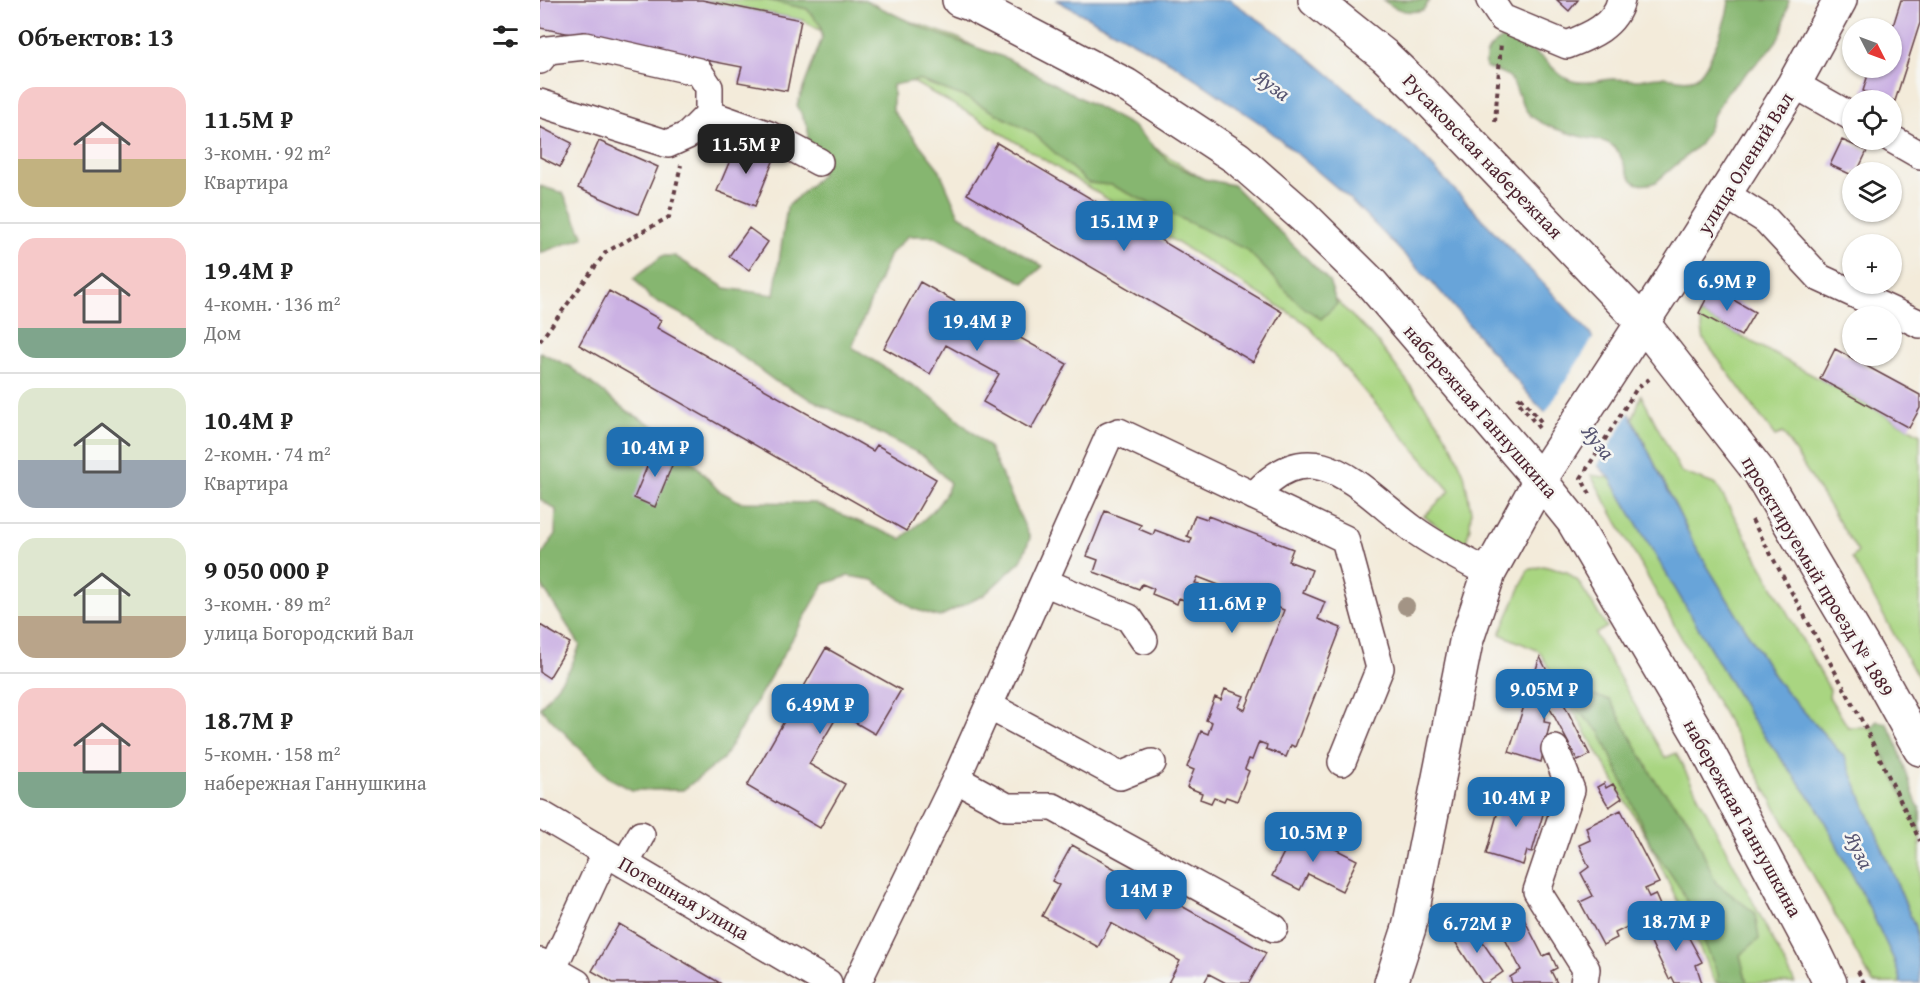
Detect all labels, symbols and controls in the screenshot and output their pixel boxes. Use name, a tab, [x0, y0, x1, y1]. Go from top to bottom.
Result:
text: Объектов: 13	[18, 17, 174, 56]
north arrow	[1842, 18, 1902, 78]
map controls	[1842, 18, 1902, 366]
icon: filters	[489, 20, 522, 53]
water label: Яуза	[1247, 60, 1297, 109]
street label: Русаковская набережная	[1397, 66, 1570, 245]
street label: улица Олений Вал	[1689, 86, 1800, 240]
button: locate	[1842, 90, 1902, 150]
text: 11.5M ₽	[204, 99, 293, 138]
icon: home	[66, 111, 138, 183]
pin: 11.5M ₽	[691, 124, 801, 175]
text: 11.5M ₽	[712, 129, 780, 158]
text: 3-комн. · 92 m²	[204, 138, 331, 167]
button: layers	[1842, 162, 1902, 222]
text: Квартира	[204, 167, 288, 196]
pin: 15.1M ₽	[1069, 201, 1179, 252]
text: 15.1M ₽	[1090, 206, 1158, 235]
button: +	[1842, 234, 1902, 294]
text: 19.4M ₽	[204, 250, 293, 289]
pin: 6.9M ₽	[1678, 261, 1776, 312]
icon: home	[66, 262, 138, 334]
text: 6.9M ₽	[1698, 266, 1756, 295]
text: 4-комн. · 136 m²	[204, 289, 340, 318]
pin: 19.4M ₽	[922, 301, 1032, 352]
text: 19.4M ₽	[943, 306, 1011, 335]
button: −	[1842, 306, 1902, 366]
street label: набережная Ганнушкина	[1397, 317, 1566, 504]
text: Дом	[204, 318, 241, 347]
text: 10.4M ₽	[204, 400, 293, 439]
icon: home	[66, 412, 138, 484]
water label: Яуза	[1574, 416, 1623, 467]
pin: 10.4M ₽	[600, 427, 710, 478]
text: 10.4M ₽	[621, 432, 689, 461]
text: 2-комн. · 74 m²	[204, 439, 331, 468]
street label: проектируемый проезд № 1889	[1735, 450, 1902, 702]
text: Квартира	[204, 468, 288, 497]
text: 9 050 000 ₽	[204, 550, 329, 589]
icon: home	[66, 562, 138, 634]
pin: 11.6M ₽	[1177, 583, 1287, 634]
text: 11.6M ₽	[1198, 588, 1266, 617]
text: 3-комн. · 89 m²	[204, 589, 331, 618]
text: улица Богородский Вал	[204, 618, 414, 647]
pin: 9.05M ₽	[1489, 669, 1599, 720]
text: 9.05M ₽	[1510, 674, 1578, 703]
pin: 6.49M ₽	[765, 684, 875, 735]
text: 6.49M ₽	[786, 689, 854, 718]
text: 18.7M ₽	[204, 700, 293, 739]
icon: home	[66, 712, 138, 784]
street label: набережная Ганнушкина	[1677, 713, 1810, 922]
text: 5-комн. · 158 m²	[204, 739, 340, 768]
text: набережная Ганнушкина	[204, 768, 426, 797]
pin: 10.4M ₽	[1461, 777, 1571, 828]
text: 10.4M ₽	[1482, 782, 1550, 811]
pin: 10.5M ₽	[1258, 812, 1368, 863]
text: 10.5M ₽	[1279, 817, 1347, 846]
water label: Яуза	[1837, 825, 1882, 874]
street label: Потешная улица	[613, 848, 756, 947]
pin: 14M ₽	[1104, 870, 1188, 921]
text: 14M ₽	[1120, 875, 1172, 904]
pin: 18.7M ₽	[1621, 901, 1731, 952]
pin: 6.72M ₽	[1422, 903, 1532, 954]
text: 18.7M ₽	[1642, 906, 1710, 935]
text: 6.72M ₽	[1443, 908, 1511, 937]

